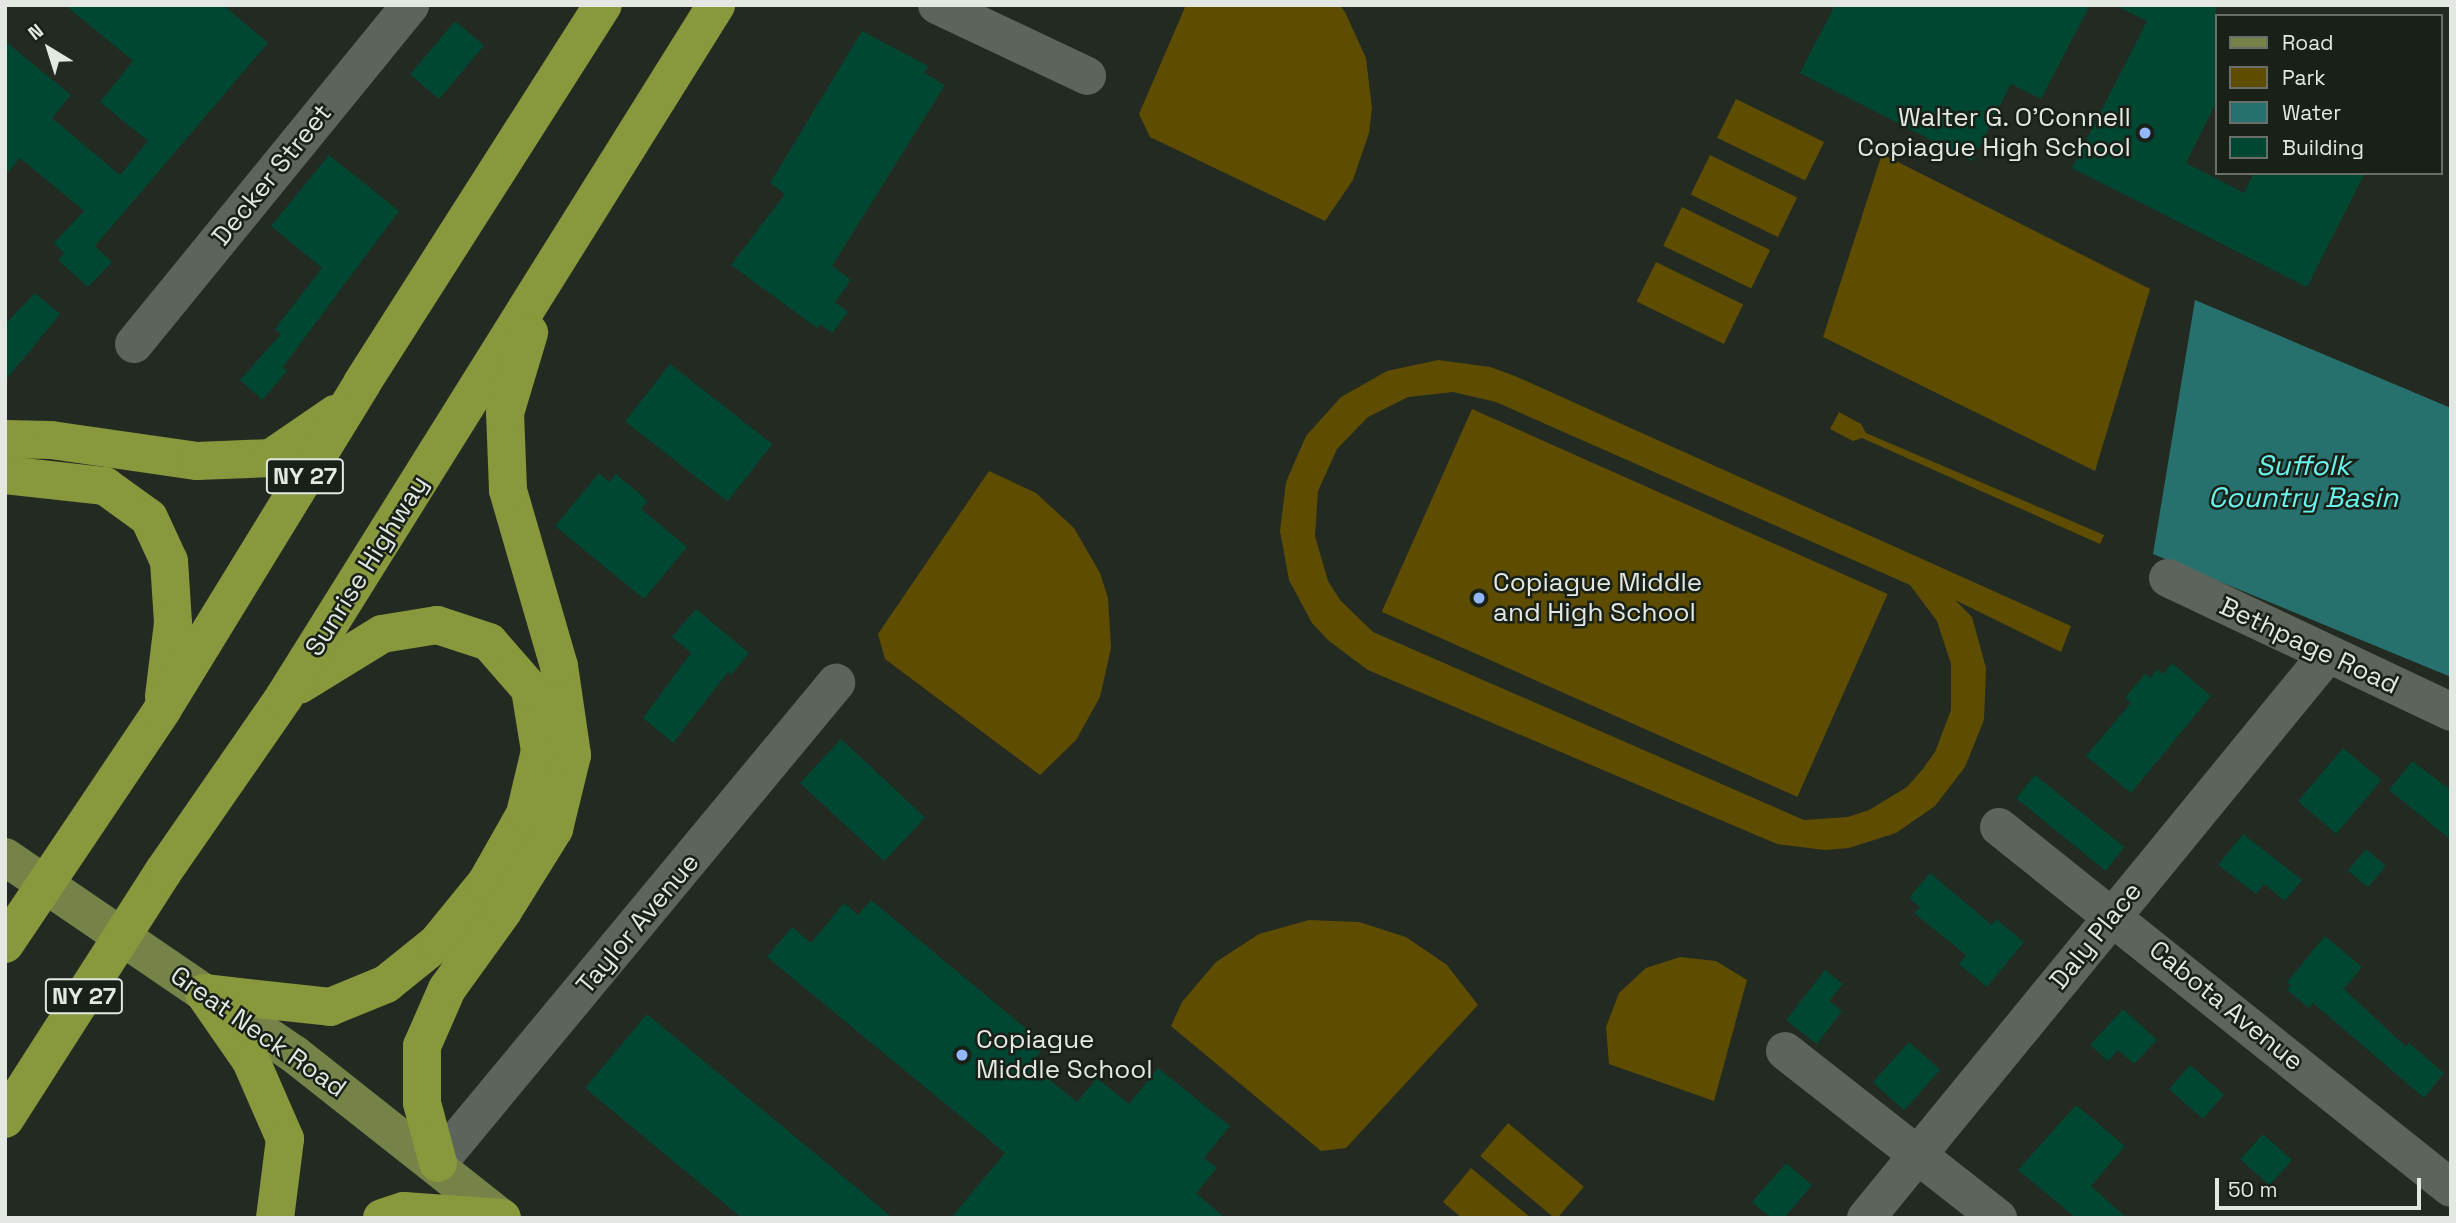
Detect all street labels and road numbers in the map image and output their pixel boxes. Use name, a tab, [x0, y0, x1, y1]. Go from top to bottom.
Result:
street label: Decker Street	[205, 98, 339, 252]
road number: NY 27	[265, 456, 345, 496]
street label: Sunrise Highway	[299, 470, 435, 662]
street label: Bethpage Road	[2215, 591, 2403, 701]
street label: Taylor Avenue	[570, 847, 706, 1001]
street label: Daly Place	[2043, 876, 2149, 996]
street label: Cabota Avenue	[2143, 934, 2309, 1078]
street label: Great Neck Road	[164, 960, 352, 1104]
road number: NY 27	[44, 976, 124, 1016]

